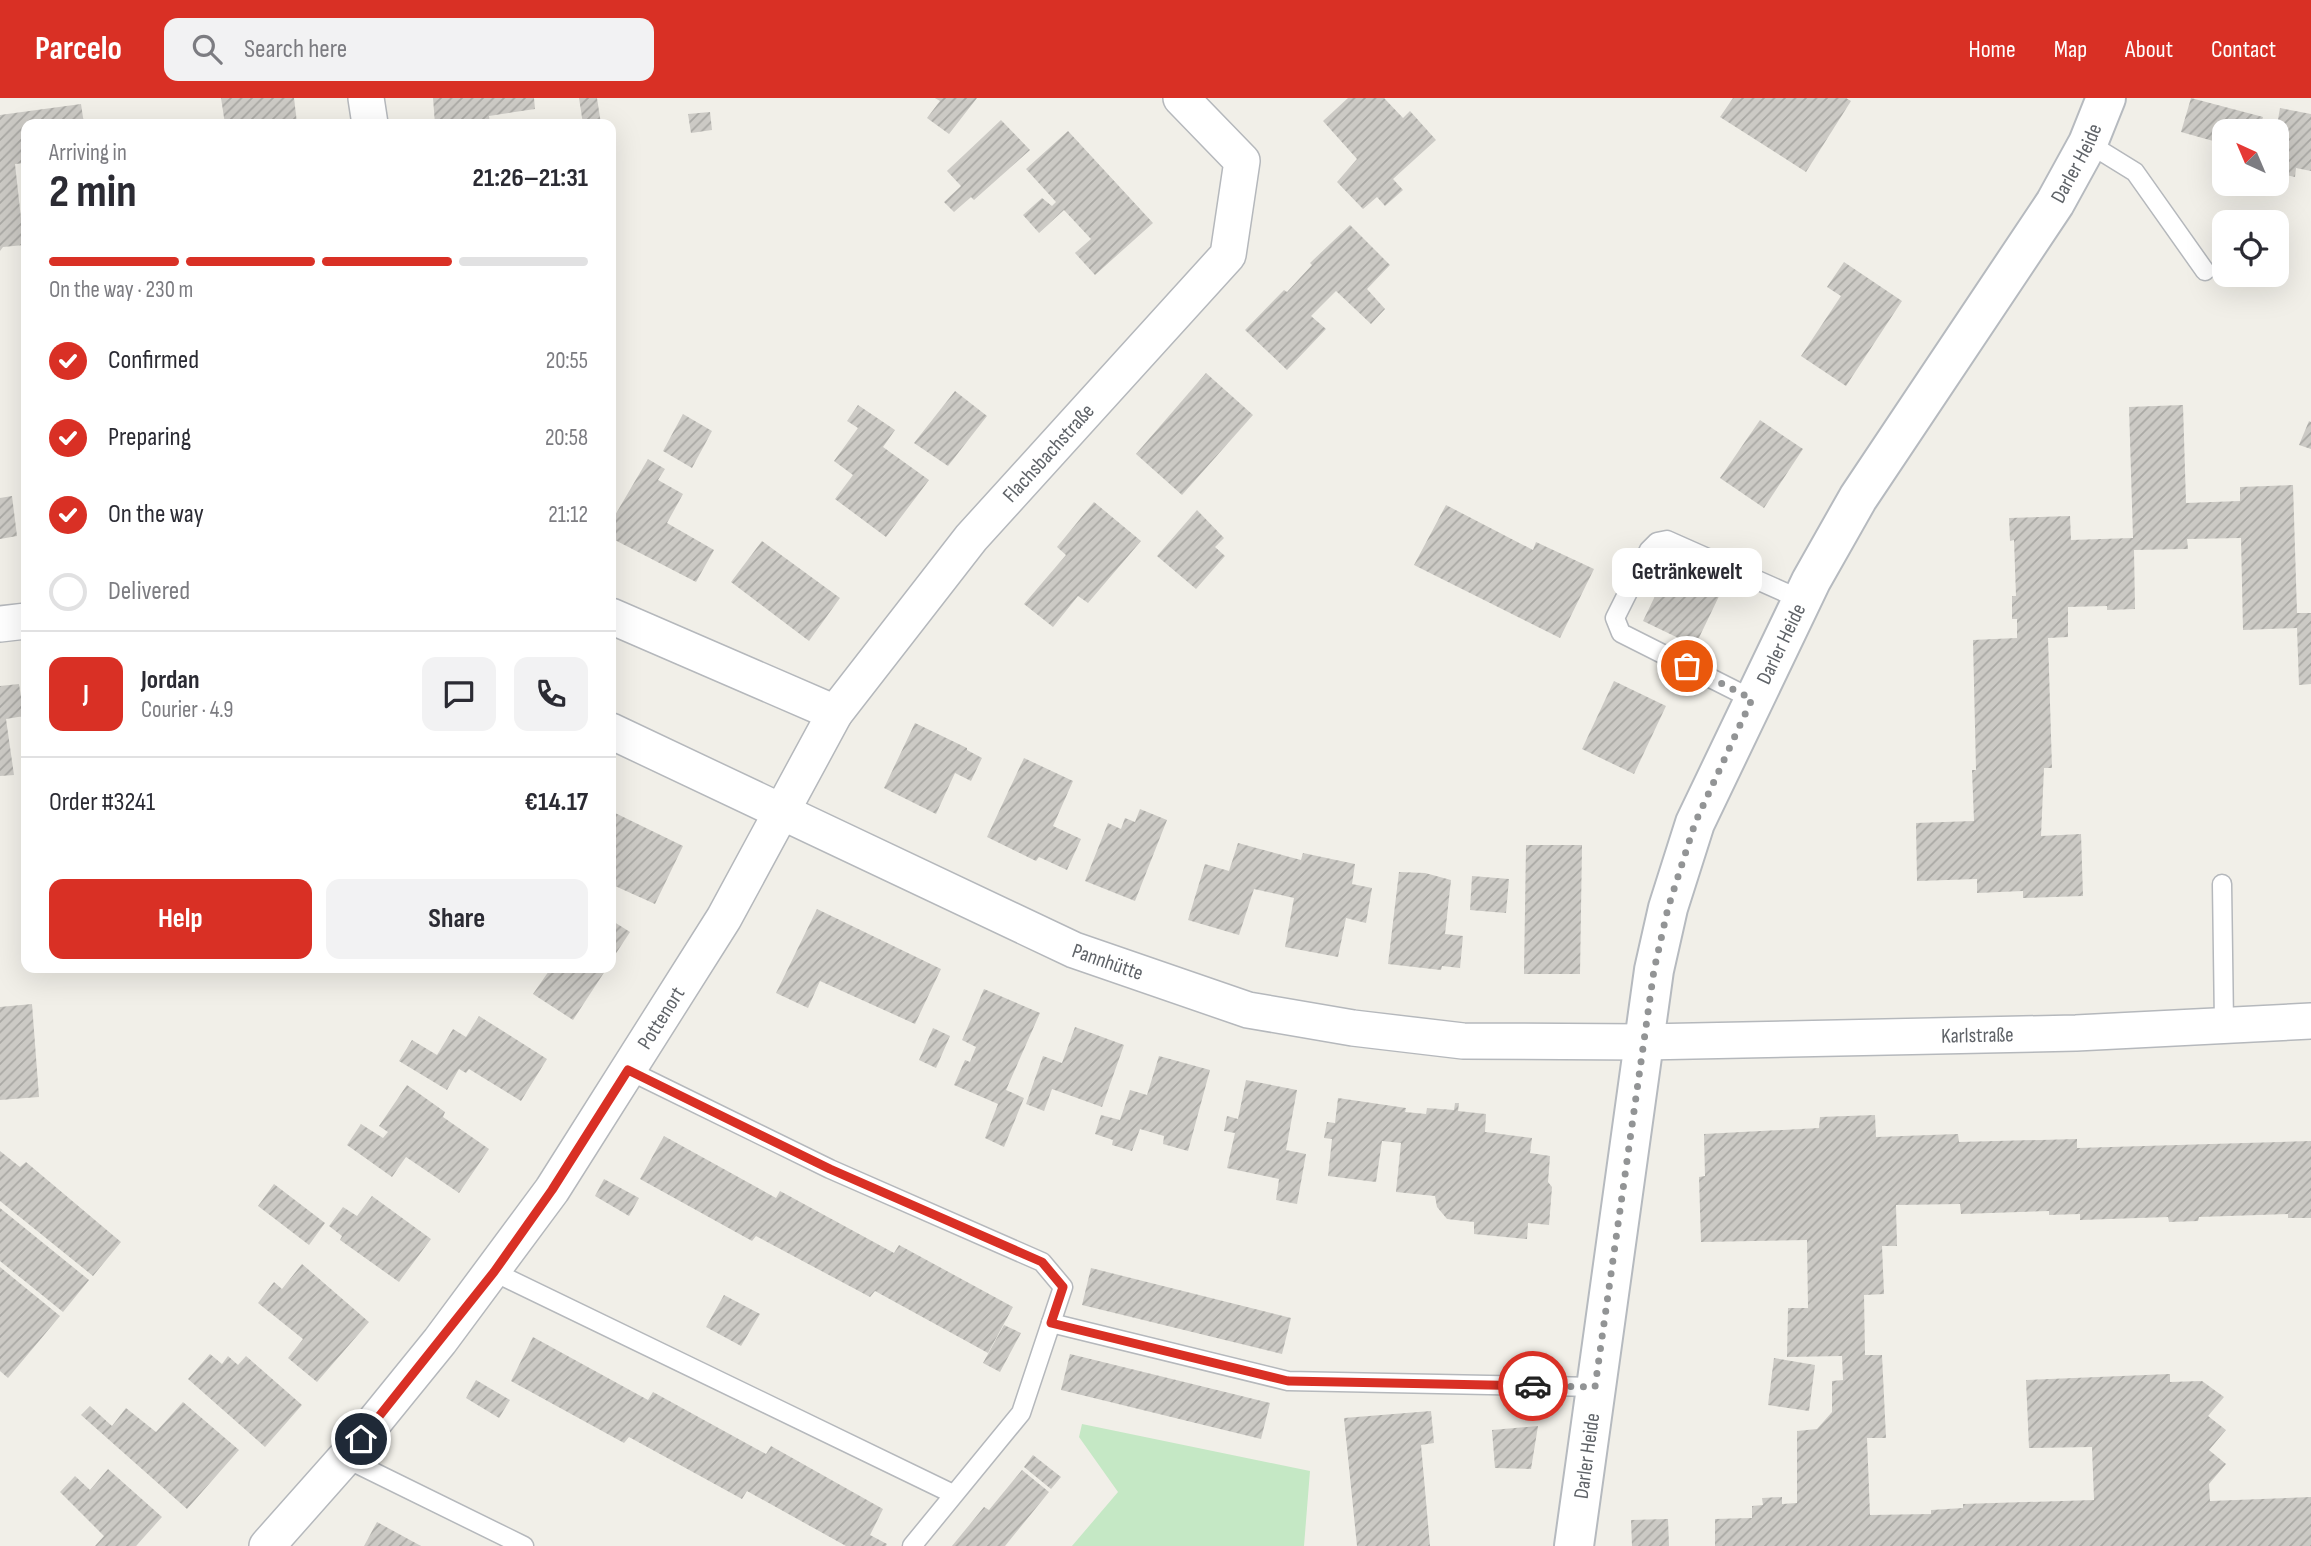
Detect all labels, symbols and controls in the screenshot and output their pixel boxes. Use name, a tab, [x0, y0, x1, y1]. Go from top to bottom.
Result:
search box	[164, 18, 654, 81]
text: Parcelo	[35, 29, 122, 69]
icon: search	[188, 30, 226, 68]
text: Search here	[244, 34, 347, 65]
text: Home	[1968, 35, 2016, 64]
text: Map	[2054, 35, 2087, 64]
text: About	[2125, 35, 2173, 64]
text: Contact	[2211, 35, 2276, 64]
north arrow	[2212, 119, 2289, 196]
map controls	[2212, 119, 2289, 287]
street label: Darler Heide	[2045, 120, 2107, 207]
text: Arriving in	[49, 139, 127, 167]
text: 21:26–21:31	[473, 163, 588, 194]
text: 2 min	[49, 165, 137, 220]
button: locate	[2212, 210, 2289, 287]
text: On the way · 230 m	[49, 276, 193, 304]
icon: check	[49, 342, 87, 380]
text: Confirmed	[108, 345, 199, 376]
text: 20:55	[546, 347, 588, 375]
street label: Flachsbachstraße	[998, 399, 1100, 507]
icon: check	[49, 419, 87, 457]
text: Preparing	[108, 422, 191, 453]
text: 20:58	[545, 424, 588, 452]
icon: check	[49, 496, 87, 534]
text: On the way	[108, 499, 204, 530]
text: 21:12	[548, 501, 588, 529]
callout: Getränkewelt	[1612, 547, 1762, 596]
text: Getränkewelt	[1632, 558, 1742, 586]
text: Delivered	[108, 576, 190, 607]
street label: Darler Heide	[1751, 600, 1811, 688]
pin	[1657, 636, 1717, 696]
icon: bag	[1668, 647, 1706, 685]
button: chat	[422, 657, 496, 731]
button: phone	[514, 657, 588, 731]
text: Jordan	[141, 665, 199, 696]
text: J	[83, 679, 89, 710]
text: Courier · 4.9	[141, 696, 233, 724]
text: Order #3241	[49, 787, 155, 818]
text: €14.17	[524, 787, 588, 818]
button: Help	[49, 879, 312, 959]
button: Share	[326, 879, 588, 959]
street label: Pannhütte	[1069, 938, 1147, 986]
street label: Pottenort	[632, 982, 690, 1054]
street label: Karlstraße	[1941, 1022, 2014, 1049]
courier	[1498, 1351, 1568, 1421]
icon: car	[1514, 1367, 1552, 1405]
pin	[331, 1409, 391, 1469]
street label: Darler Heide	[1569, 1411, 1605, 1500]
icon: home	[342, 1420, 380, 1458]

